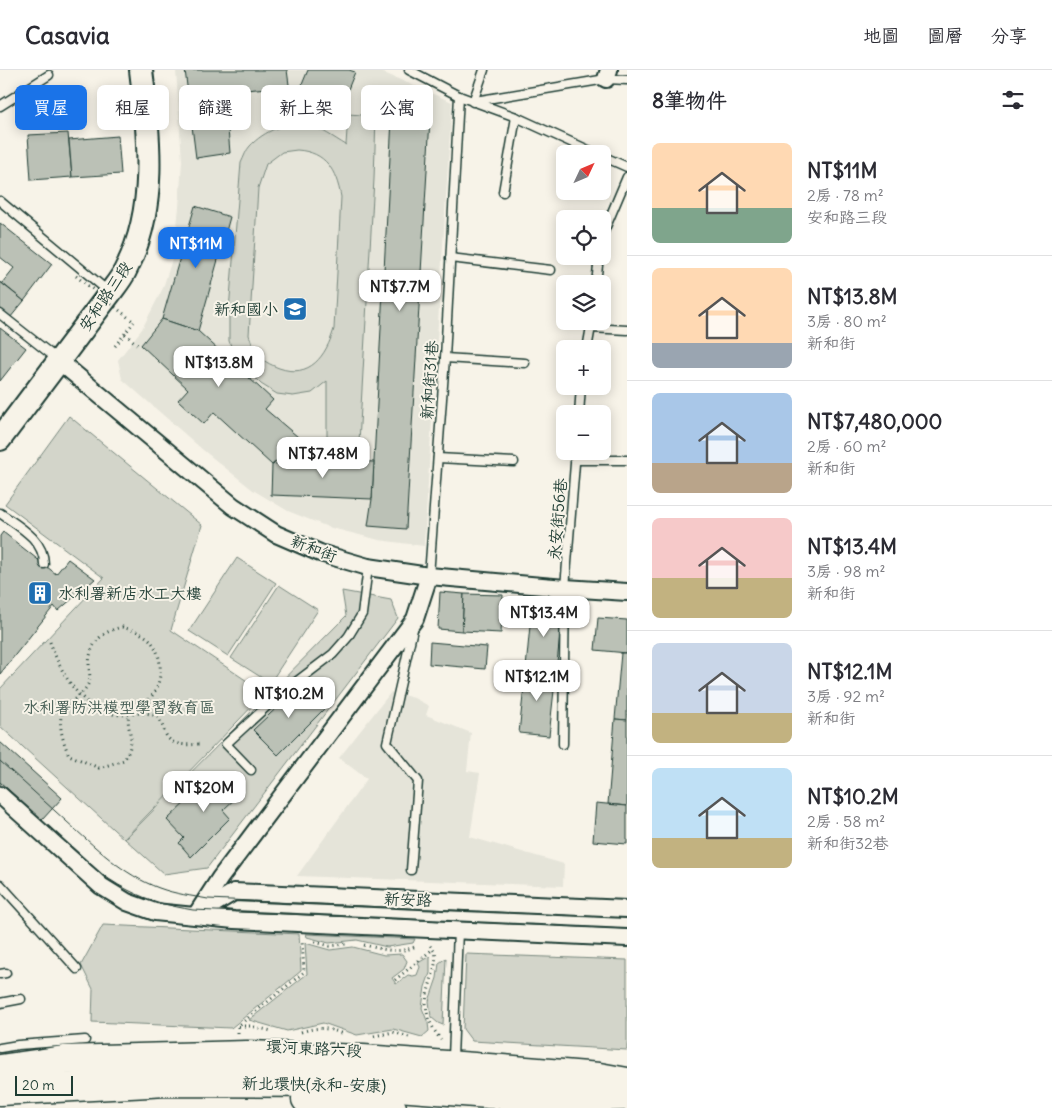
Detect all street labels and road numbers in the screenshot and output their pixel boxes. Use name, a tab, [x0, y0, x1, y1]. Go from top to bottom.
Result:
street label: 安和路三段	[74, 257, 136, 335]
street label: 新和街31巷	[416, 340, 442, 420]
street label: 永安街56巷	[543, 477, 571, 561]
street label: 新和街	[288, 530, 340, 566]
street label: 新安路	[384, 888, 432, 910]
street label: 環河東路六段	[266, 1036, 362, 1060]
street label: 新北環快(永和-安康)	[242, 1073, 387, 1095]

